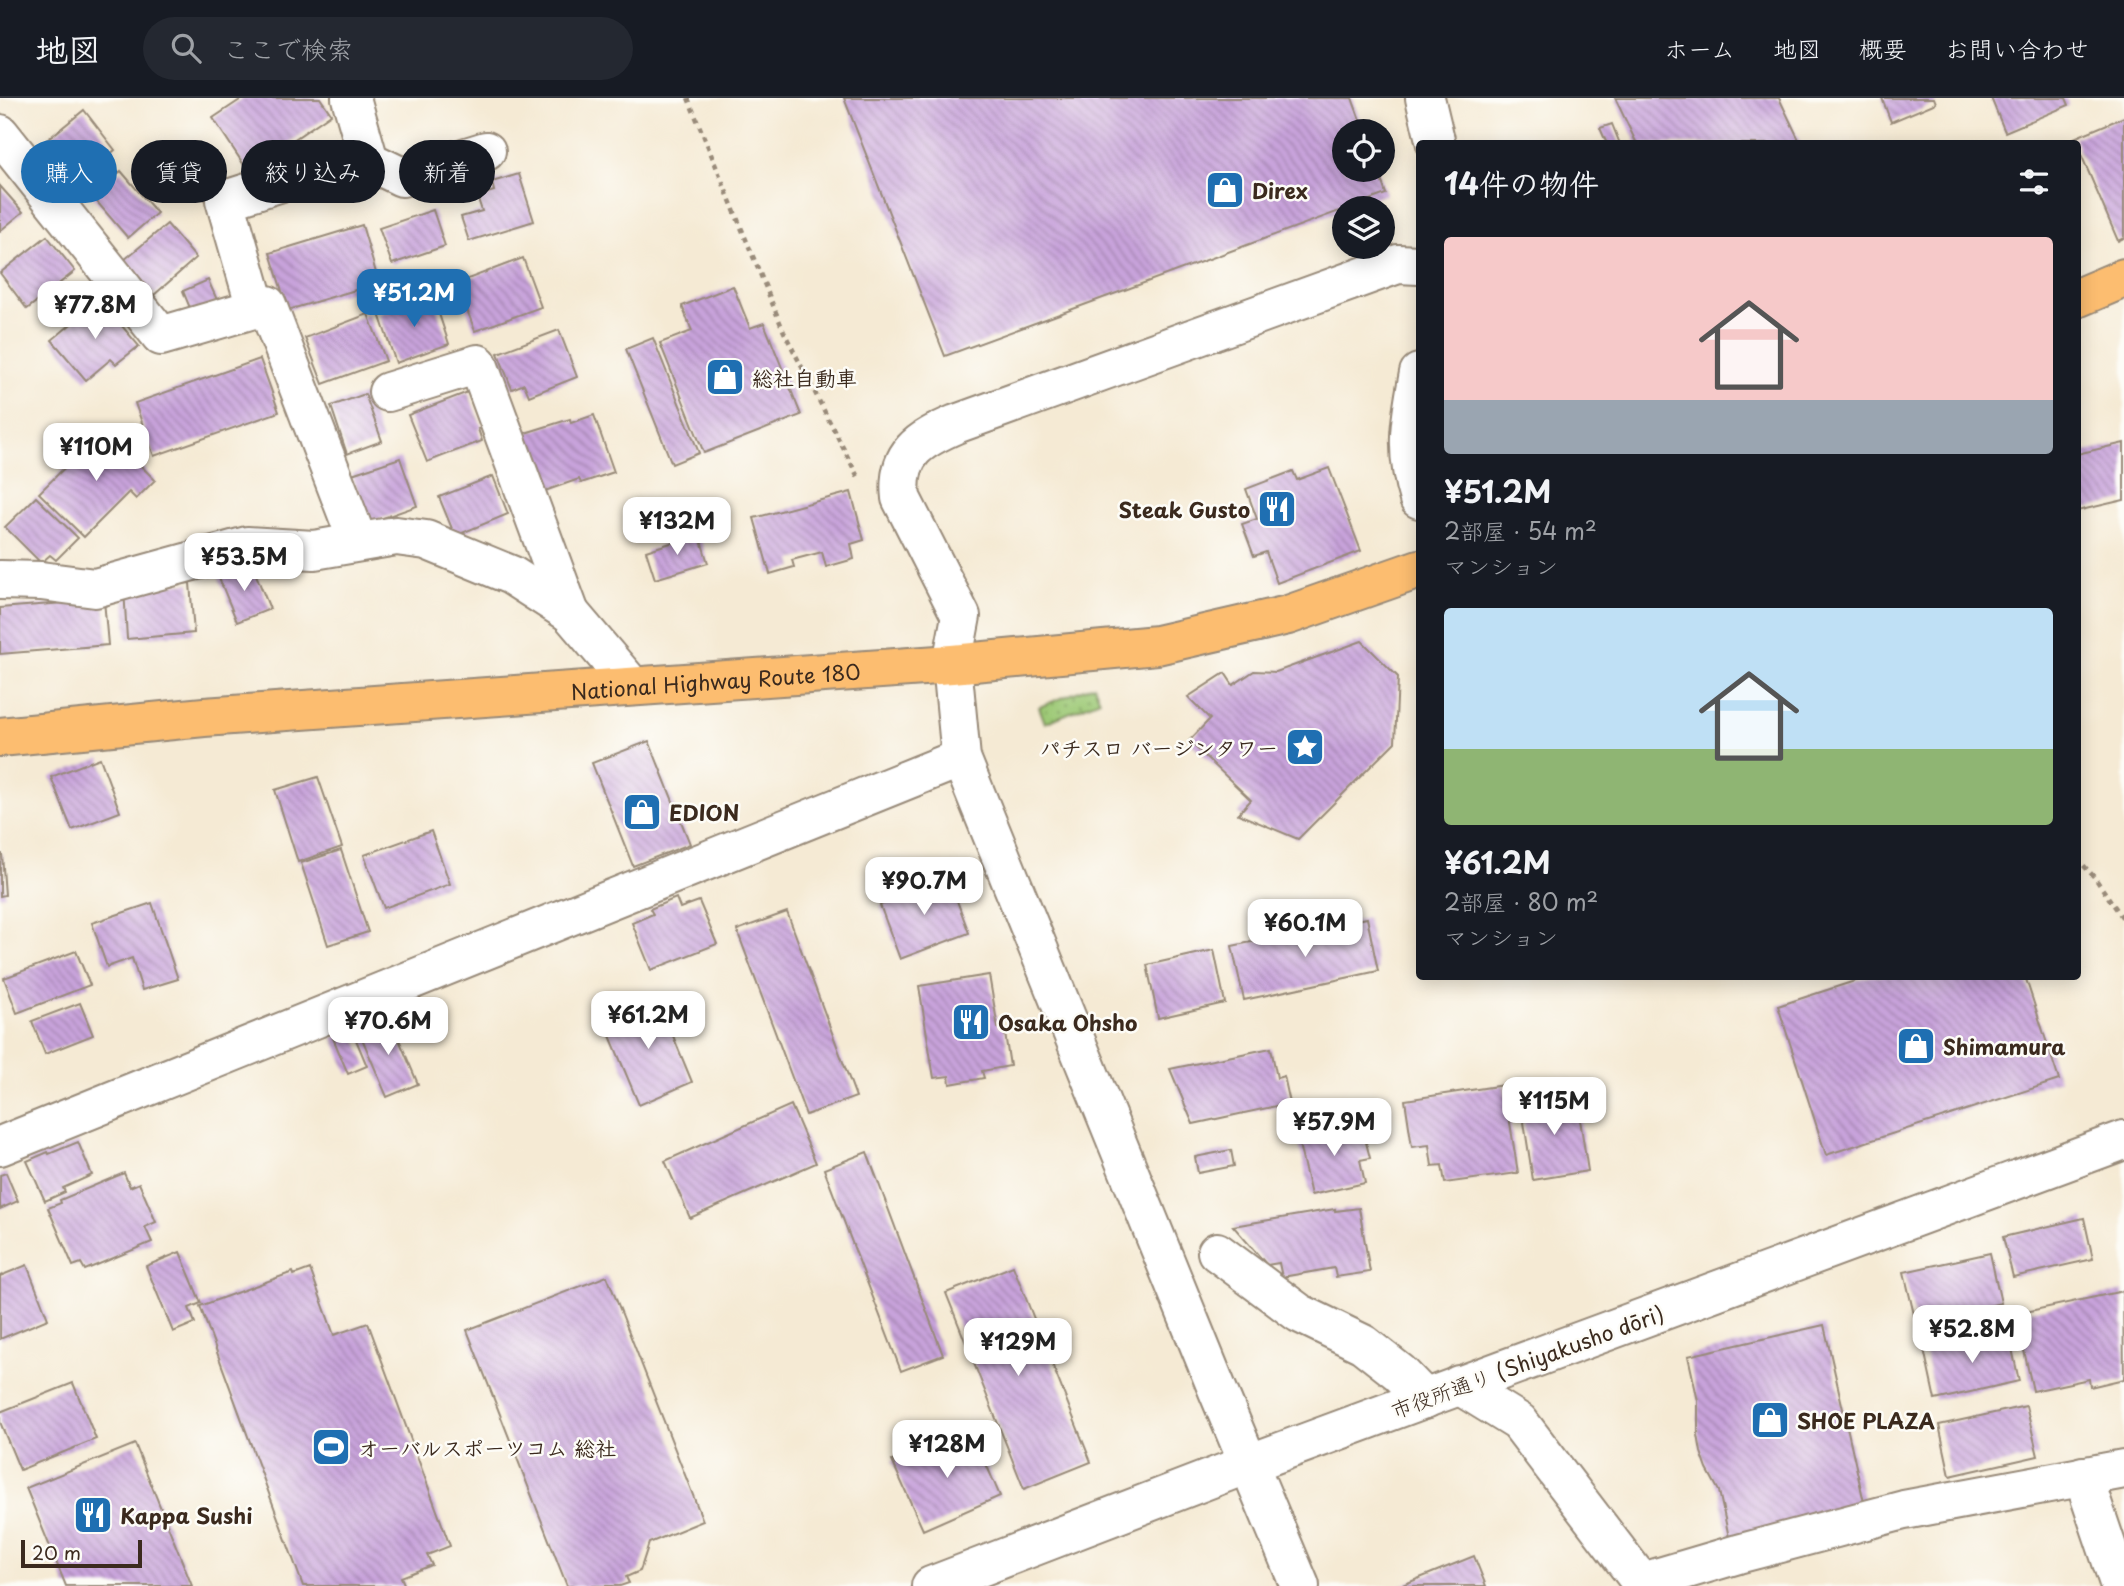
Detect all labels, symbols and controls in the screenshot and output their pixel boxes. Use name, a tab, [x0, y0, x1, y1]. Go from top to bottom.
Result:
search box	[143, 17, 633, 80]
text: 地図	[35, 23, 101, 73]
icon: search	[167, 29, 205, 67]
text: ここで検索	[223, 29, 353, 68]
text: ホーム	[1664, 30, 1735, 66]
text: 地図	[1773, 30, 1821, 66]
text: 概要	[1859, 30, 1907, 66]
text: お問い合わせ	[1945, 30, 2089, 66]
map controls	[1332, 119, 1395, 259]
button: locate	[1332, 119, 1395, 182]
chip: 購入	[21, 140, 117, 203]
chip: 賃貸	[131, 140, 227, 203]
chip: 絞り込み	[241, 140, 385, 203]
chip: 新着	[399, 140, 495, 203]
text: 14件の物件	[1444, 160, 1599, 205]
icon: filters	[2015, 163, 2053, 201]
shop icon: Direx	[1204, 169, 1246, 211]
place label: Direx	[1252, 174, 1308, 206]
button: layers	[1332, 196, 1395, 259]
pin: ¥51.2M	[357, 270, 471, 329]
text: ¥51.2M	[373, 274, 455, 309]
pin: ¥77.8M	[38, 282, 152, 341]
icon: home	[1686, 282, 1812, 408]
text: ¥77.8M	[54, 286, 136, 321]
shop icon: 総社自動車	[704, 356, 746, 398]
place label: 総社自動車	[752, 361, 857, 393]
pin: ¥110M	[47, 424, 145, 483]
text: ¥110M	[59, 428, 133, 463]
text: ¥51.2M	[1444, 468, 1551, 513]
restaurant icon: Steak Gusto	[1256, 488, 1298, 530]
place label: Steak Gusto	[1119, 493, 1250, 525]
pin: ¥132M	[628, 498, 726, 557]
text: ¥132M	[639, 502, 715, 537]
text: 2部屋 · 54 m²	[1444, 513, 1597, 548]
pin: ¥53.5M	[187, 533, 301, 593]
text: ¥53.5M	[200, 538, 288, 573]
text: マンション	[1444, 548, 1558, 583]
icon: home	[1686, 653, 1812, 779]
street label: National Highway Route 180	[570, 655, 862, 707]
place icon: パチスロ バージンタワー	[1284, 726, 1326, 768]
place label: パチスロ バージンタワー	[1040, 731, 1278, 763]
shop icon: EDION	[621, 791, 663, 833]
place label: EDION	[669, 796, 739, 828]
text: ¥61.2M	[1444, 839, 1551, 884]
pin: ¥90.7M	[867, 858, 981, 917]
text: ¥90.7M	[881, 862, 967, 897]
text: 2部屋 · 80 m²	[1444, 884, 1598, 919]
pin: ¥60.1M	[1248, 900, 1362, 959]
text: ¥60.1M	[1264, 904, 1346, 939]
text: マンション	[1444, 919, 1558, 954]
pin: ¥61.2M	[591, 992, 705, 1051]
text: ¥61.2M	[607, 996, 689, 1031]
pin: ¥70.6M	[331, 998, 445, 1057]
restaurant icon: Osaka Ohsho	[950, 1001, 992, 1043]
text: ¥70.6M	[344, 1002, 432, 1037]
place label: Osaka Ohsho	[998, 1006, 1137, 1038]
shop icon: Shimamura	[1895, 1025, 1937, 1067]
place label: Shimamura	[1943, 1030, 2066, 1062]
pin: ¥115M	[1505, 1077, 1603, 1137]
text: ¥115M	[1518, 1082, 1590, 1117]
pin: ¥57.9M	[1277, 1098, 1391, 1158]
text: ¥57.9M	[1292, 1103, 1376, 1138]
street label: 市役所通り (Shiyakusho dōri)	[1386, 1297, 1668, 1425]
pin: ¥52.8M	[1915, 1306, 2029, 1365]
text: ¥52.8M	[1929, 1310, 2015, 1345]
pin: ¥129M	[969, 1318, 1067, 1378]
text: ¥129M	[980, 1323, 1056, 1358]
shop icon: SHOE PLAZA	[1749, 1399, 1791, 1441]
place label: SHOE PLAZA	[1797, 1404, 1936, 1436]
pin: ¥128M	[898, 1420, 996, 1480]
text: ¥128M	[908, 1425, 986, 1460]
sports icon: オーバルスポーツコム 総社	[310, 1426, 352, 1468]
place label: オーバルスポーツコム 総社	[358, 1431, 616, 1463]
restaurant icon: Kappa Sushi	[72, 1494, 114, 1536]
place label: Kappa Sushi	[120, 1499, 252, 1531]
scale bar	[21, 1537, 142, 1569]
text: 20 m	[32, 1538, 81, 1566]

